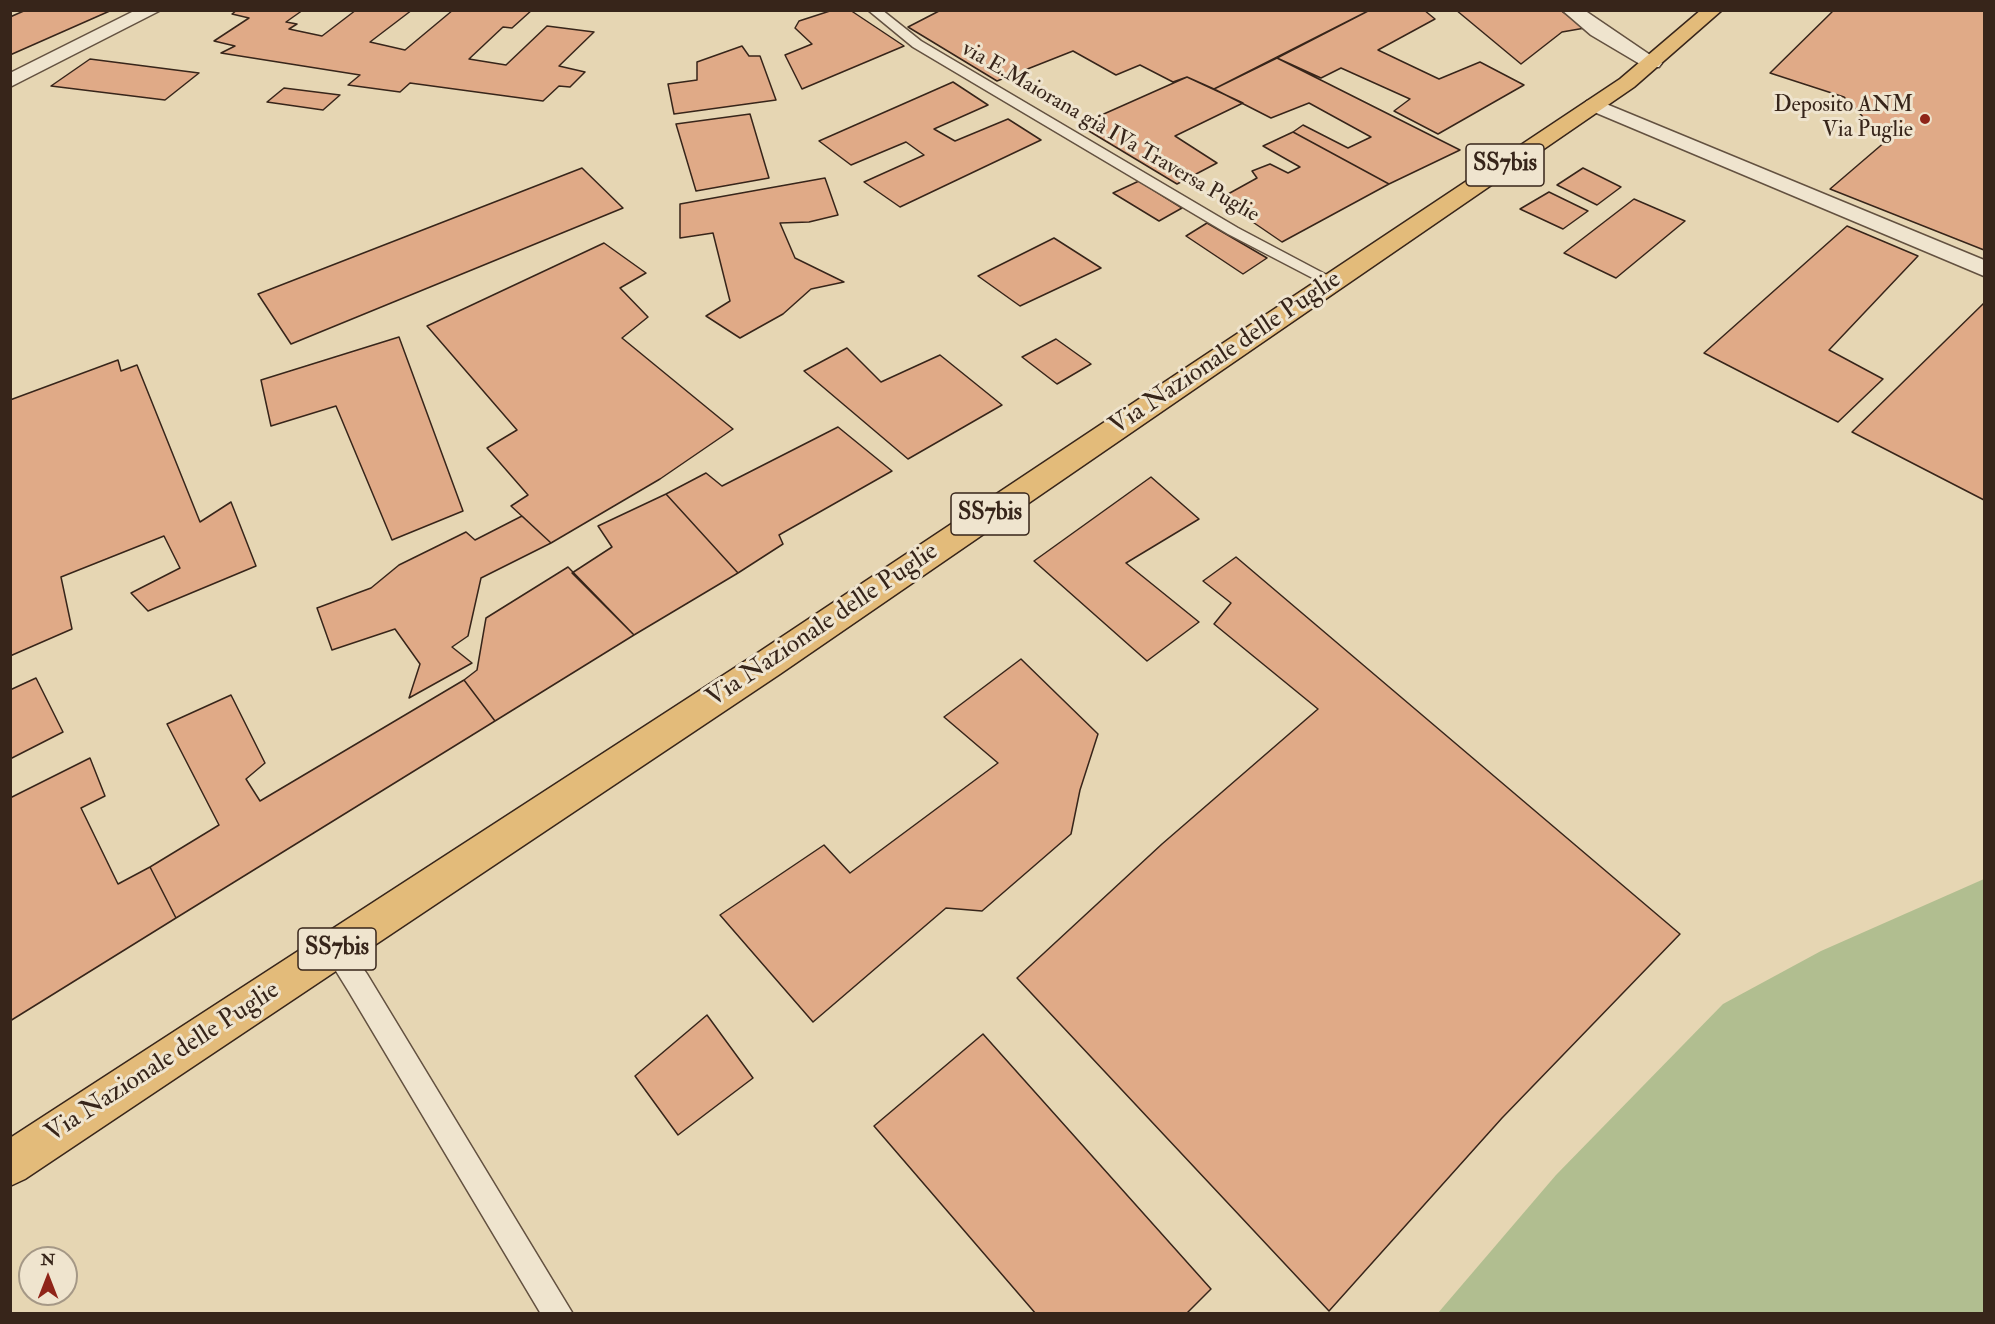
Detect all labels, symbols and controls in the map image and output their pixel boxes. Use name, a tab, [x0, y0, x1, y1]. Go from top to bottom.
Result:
street label: via E.Maiorana già IVa Traversa Puglie	[957, 37, 1263, 229]
place label: Deposito ANM Via Puglie	[1774, 93, 1913, 144]
marker: Deposito ANM Via Puglie	[1918, 112, 1932, 126]
road number: SS7bis	[1466, 144, 1544, 186]
street label: Via Nazionale delle Puglie	[1104, 265, 1348, 443]
road number: SS7bis	[951, 493, 1029, 535]
street label: Via Nazionale delle Puglie	[701, 537, 945, 715]
road number: SS7bis	[298, 928, 376, 970]
street label: Via Nazionale delle Puglie	[40, 976, 286, 1150]
north arrow	[18, 1246, 78, 1306]
text: N	[41, 1250, 55, 1270]

